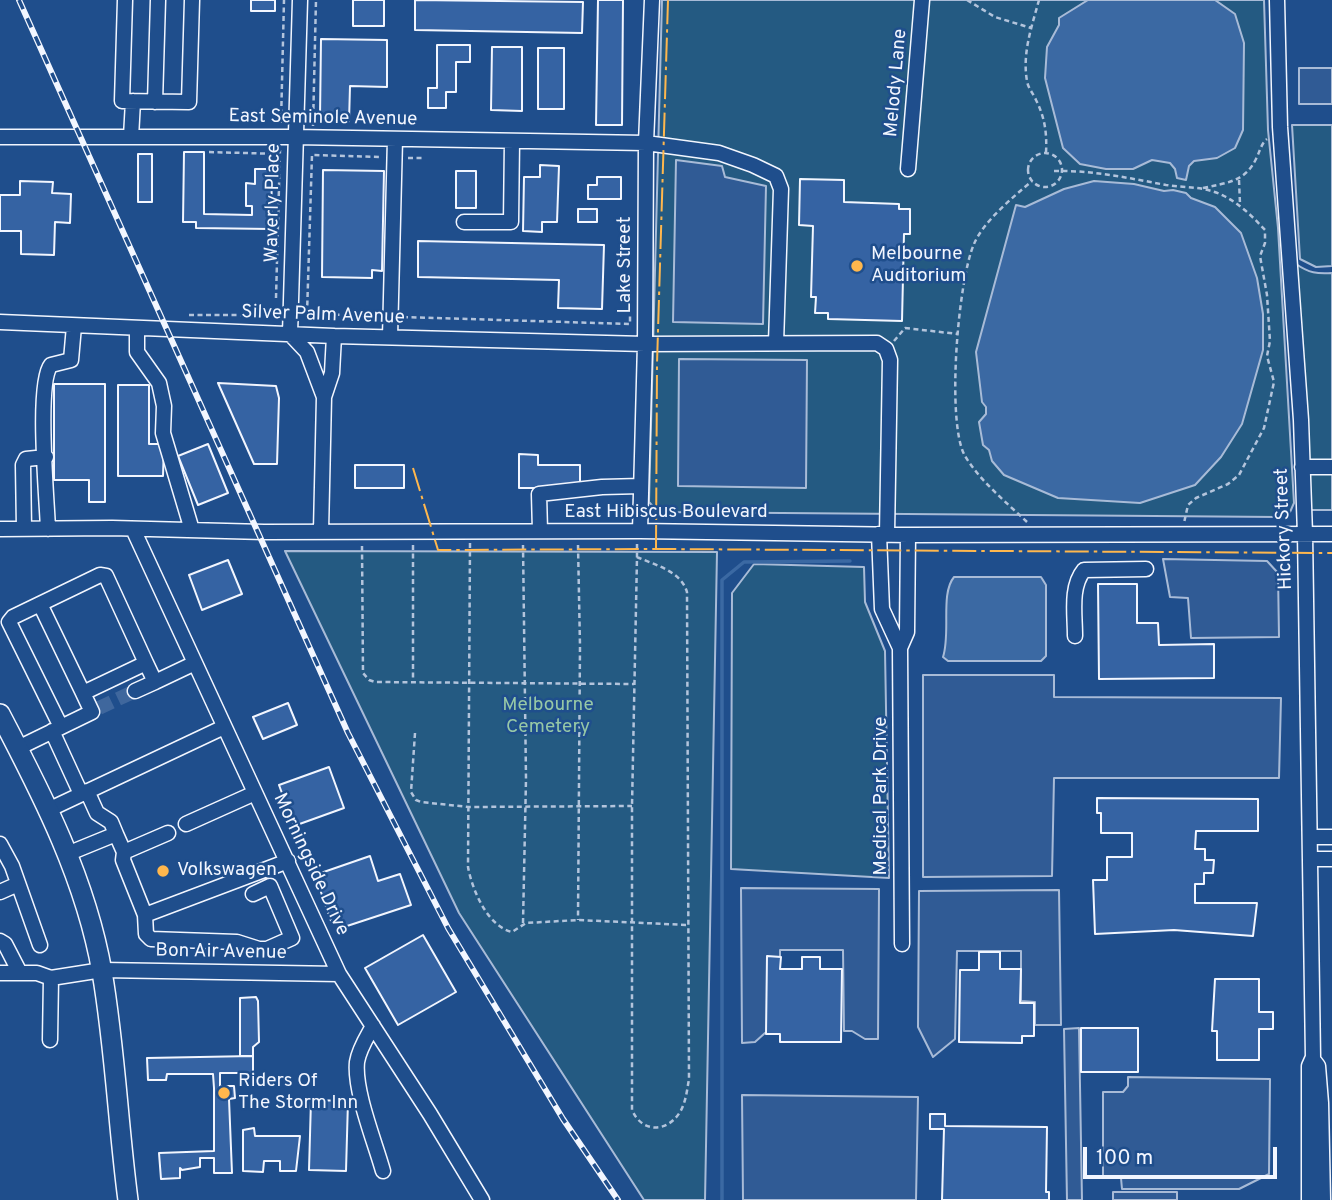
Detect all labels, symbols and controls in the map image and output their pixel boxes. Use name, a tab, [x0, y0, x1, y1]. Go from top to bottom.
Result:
street label: Melody Lane	[881, 28, 913, 138]
street label: East Seminole Avenue	[228, 106, 418, 132]
street label: Waverly Place	[262, 143, 286, 263]
street label: Lake Street	[615, 216, 637, 314]
place label: Melbourne Auditorium	[871, 244, 966, 288]
marker: Melbourne Auditorium	[849, 258, 865, 274]
street label: Silver Palm Avenue	[241, 302, 405, 330]
street label: Hickory Street	[1271, 468, 1299, 590]
street label: East Hibiscus Boulevard	[564, 502, 768, 524]
park label: Melbourne Cemetery	[502, 695, 594, 739]
street label: Medical Park Drive	[871, 717, 893, 875]
street label: Morningside Drive	[267, 790, 353, 940]
place label: Volkswagen	[177, 860, 277, 882]
marker: Volkswagen	[155, 863, 171, 879]
street label: Bon Air Avenue	[155, 940, 287, 966]
place label: Riders Of The Storm Inn	[238, 1071, 358, 1115]
marker: Riders Of The Storm Inn	[216, 1085, 232, 1101]
scale bar	[1087, 1134, 1281, 1178]
text: 100 m	[1096, 1145, 1153, 1172]

